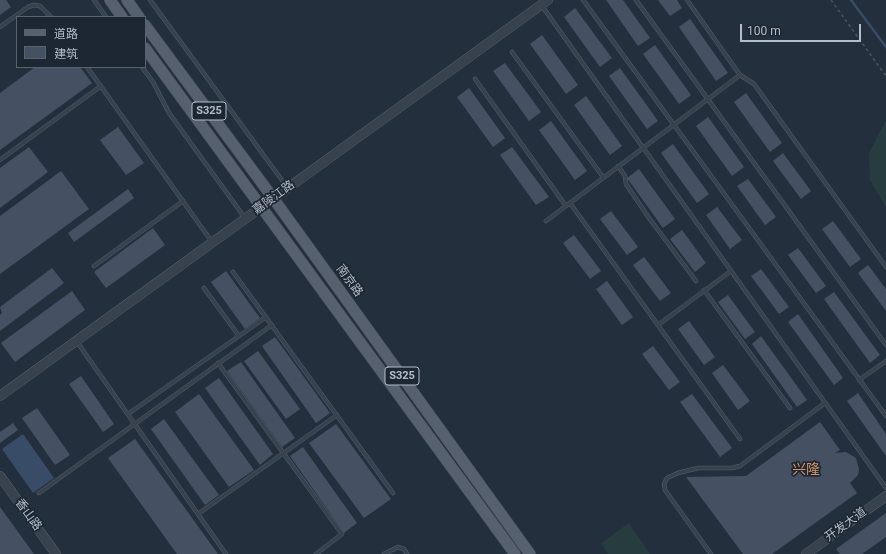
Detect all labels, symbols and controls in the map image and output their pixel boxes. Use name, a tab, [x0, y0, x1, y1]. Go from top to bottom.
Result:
legend	[16, 16, 146, 68]
scale bar	[742, 16, 863, 42]
text: 100 m	[747, 24, 781, 38]
text: 道路	[54, 27, 78, 41]
text: 建筑	[54, 47, 78, 61]
road number: S325	[192, 102, 226, 120]
street label: 嘉陵江路	[250, 178, 298, 218]
street label: 南京路	[333, 262, 365, 300]
road number: S325	[385, 367, 419, 385]
district label: 兴隆	[792, 462, 820, 478]
street label: 香山路	[12, 496, 44, 534]
street label: 开发大道	[822, 505, 870, 545]

